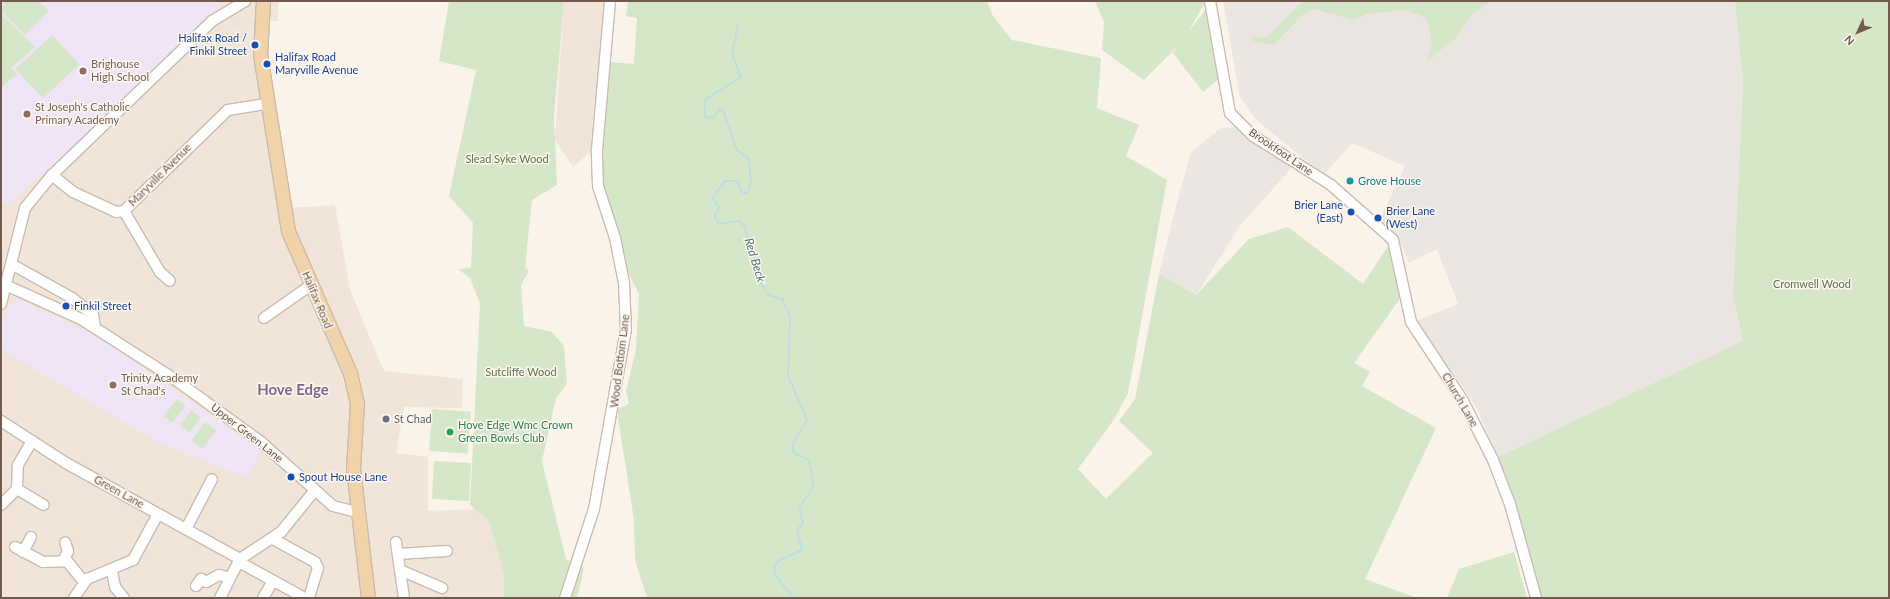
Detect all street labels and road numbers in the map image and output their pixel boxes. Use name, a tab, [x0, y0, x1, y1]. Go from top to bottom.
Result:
street label: Brookfoot Lane	[1246, 126, 1316, 178]
street label: Maryville Avenue	[126, 141, 194, 209]
street label: Halifax Road	[299, 269, 335, 331]
street label: Wood Bottom Lane	[608, 314, 632, 408]
street label: Church Lane	[1439, 370, 1481, 430]
street label: Upper Green Lane	[208, 401, 286, 465]
street label: Green Lane	[92, 473, 146, 511]

